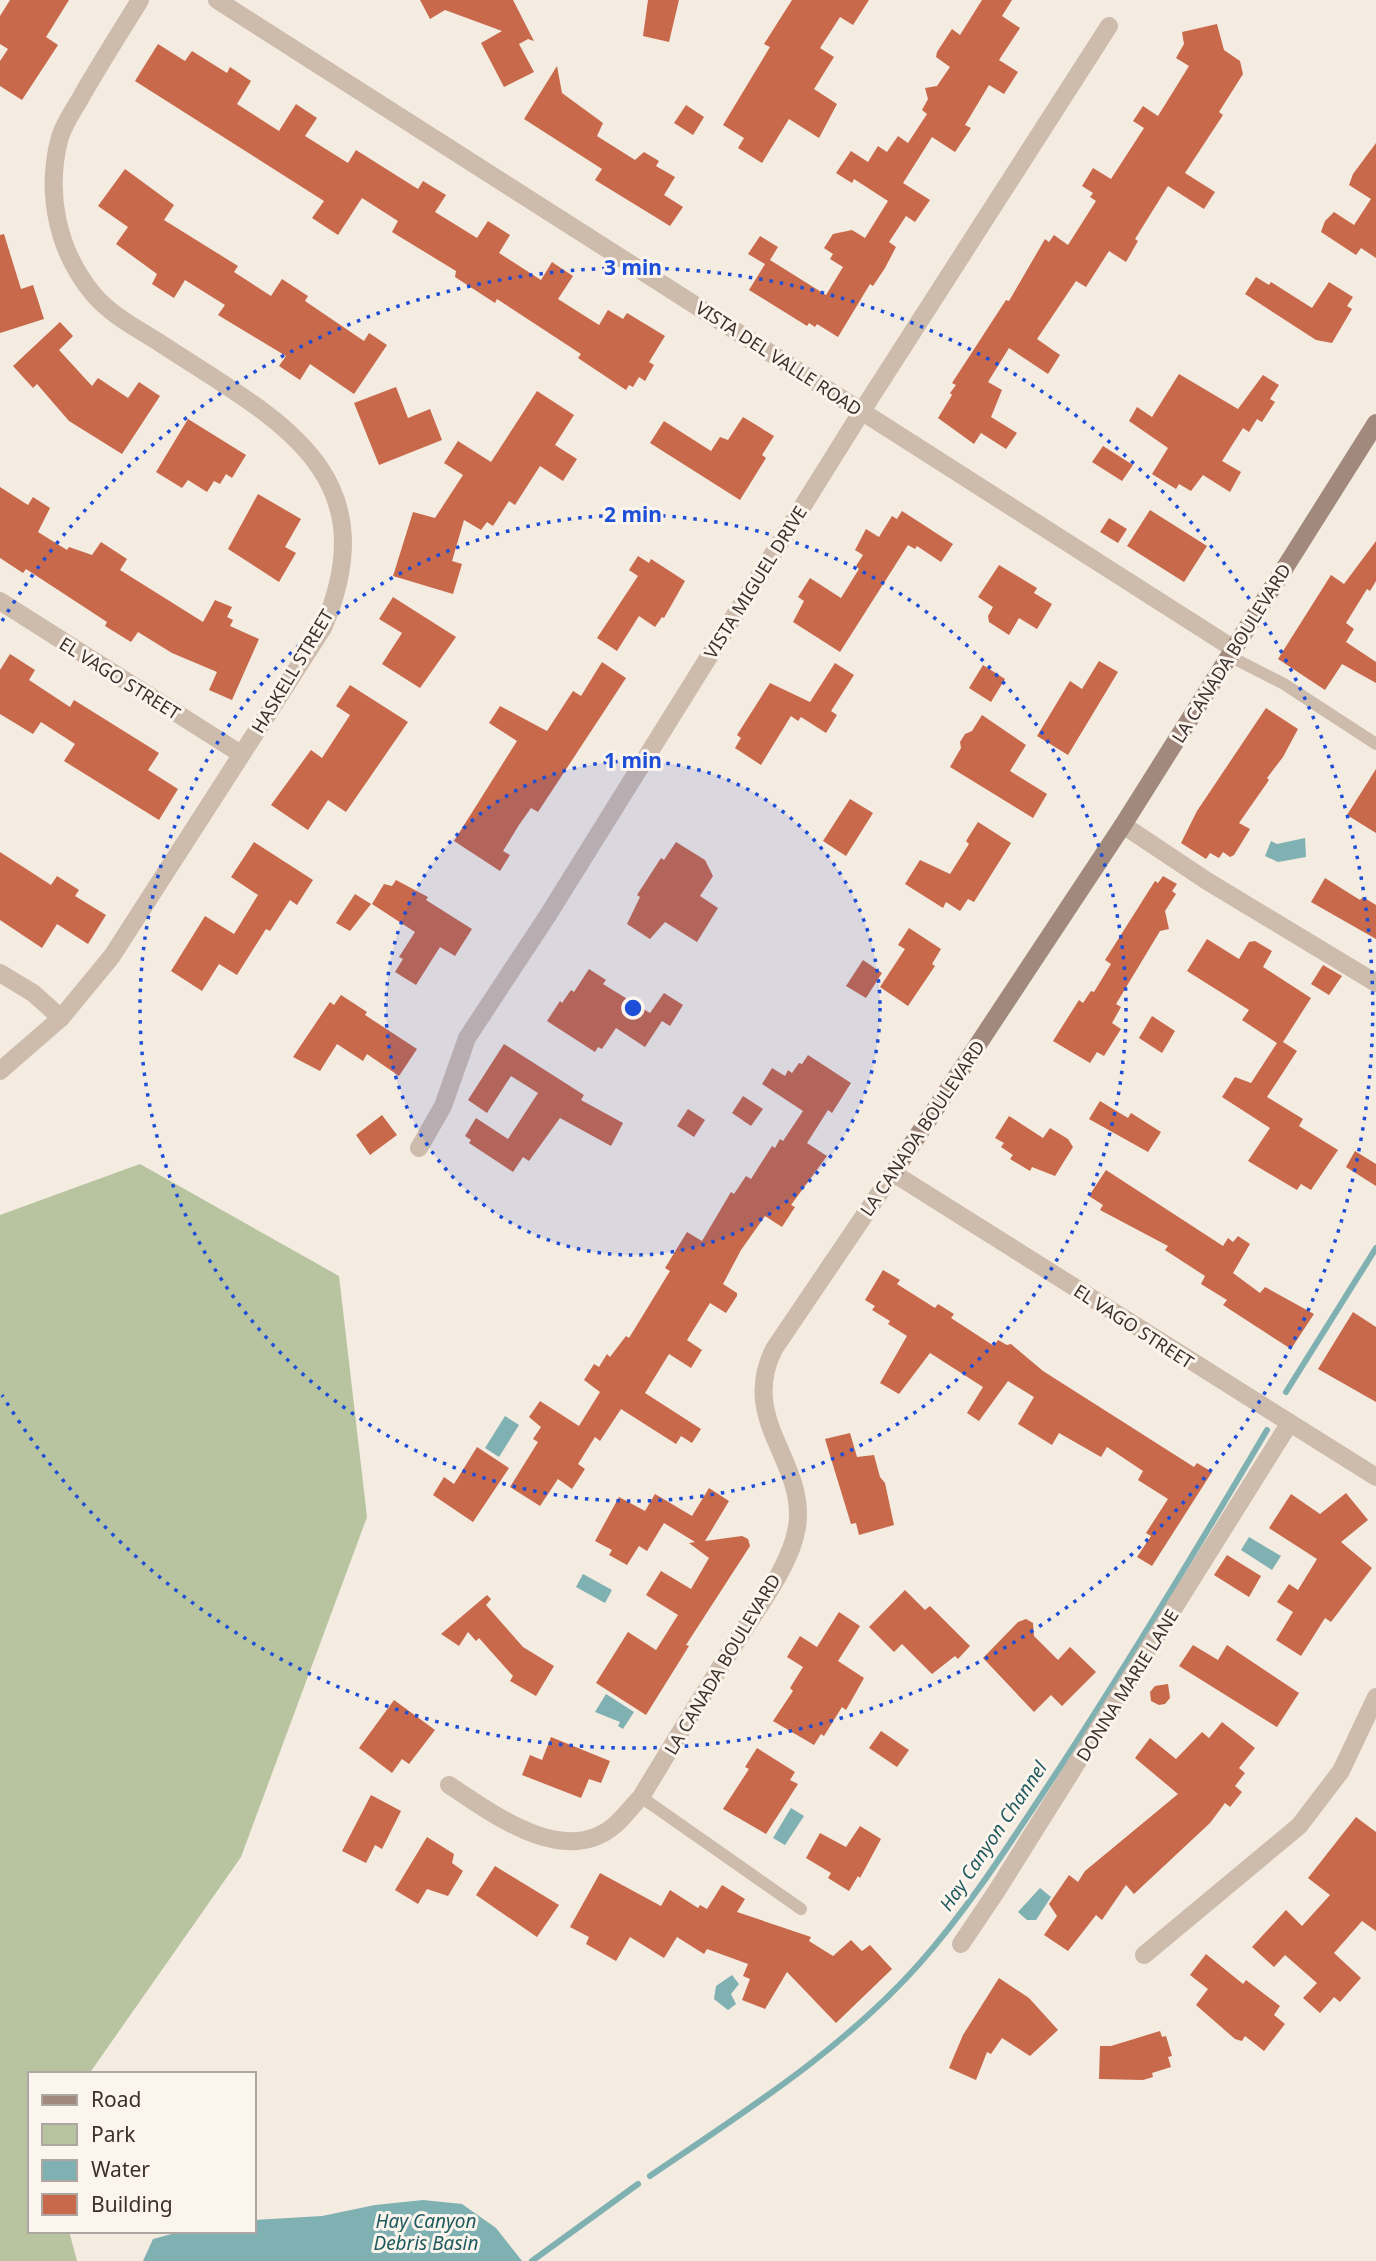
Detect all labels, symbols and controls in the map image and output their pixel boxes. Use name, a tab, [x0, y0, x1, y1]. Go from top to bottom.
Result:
text: 3 min	[604, 253, 662, 281]
street label: VISTA DEL VALLE ROAD	[691, 295, 867, 421]
text: 2 min	[604, 500, 662, 528]
street label: VISTA MIGUEL DRIVE	[698, 501, 812, 663]
street label: LA CANADA BOULEVARD	[1166, 559, 1296, 747]
street label: HASKELL STREET	[246, 605, 338, 737]
street label: EL VAGO STREET	[55, 631, 185, 725]
text: 1 min	[604, 746, 662, 774]
centre of rings	[621, 996, 645, 1020]
street label: LA CANADA BOULEVARD	[854, 1036, 990, 1220]
street label: EL VAGO STREET	[1069, 1278, 1199, 1374]
street label: LA CANADA BOULEVARD	[658, 1569, 786, 1759]
street label: DONNA MARIE LANE	[1070, 1604, 1184, 1766]
water label: Hay Canyon Channel	[933, 1755, 1053, 1916]
legend	[28, 2072, 256, 2233]
text: Road	[91, 2085, 141, 2113]
text: Park	[91, 2120, 136, 2148]
text: Water	[91, 2155, 150, 2183]
text: Building	[91, 2190, 173, 2218]
water label: Hay Canyon Debris Basin	[373, 2208, 479, 2256]

